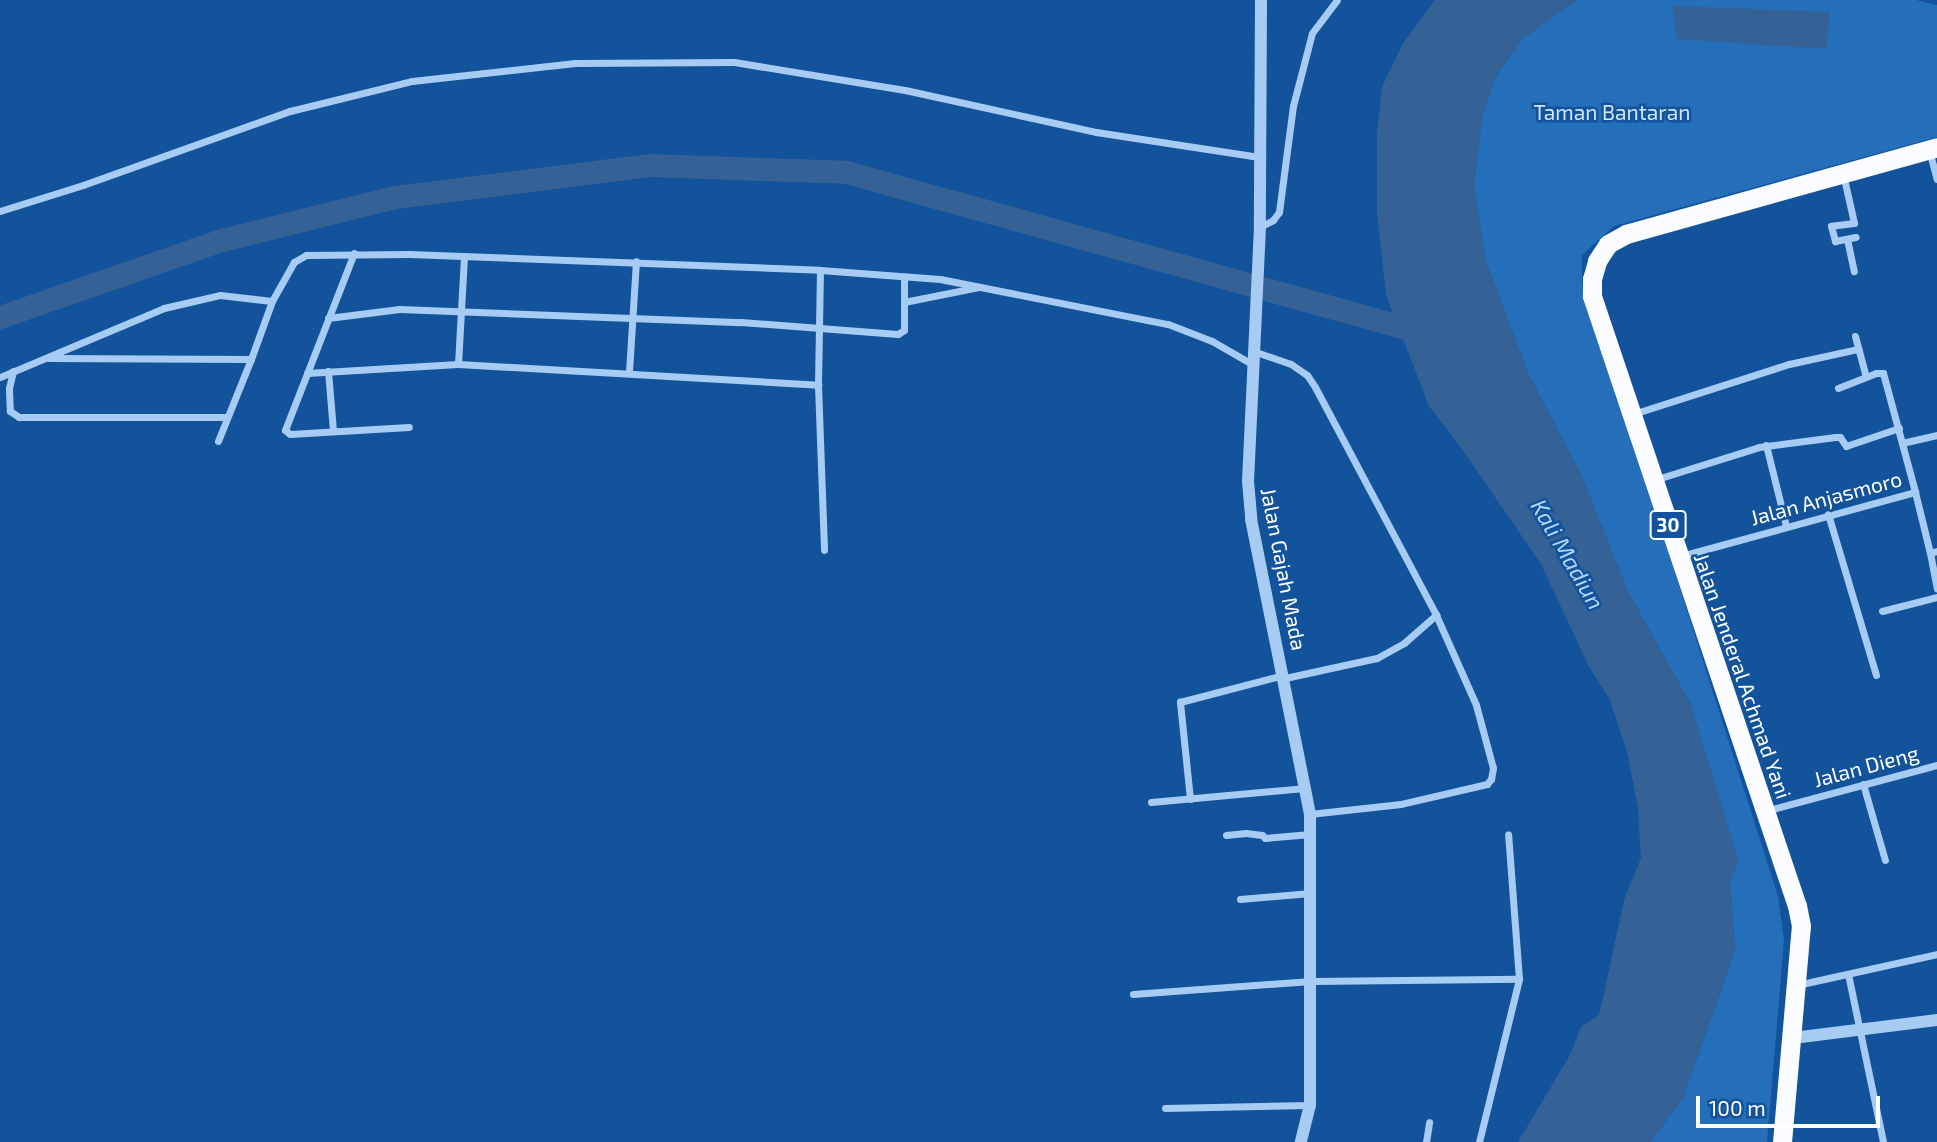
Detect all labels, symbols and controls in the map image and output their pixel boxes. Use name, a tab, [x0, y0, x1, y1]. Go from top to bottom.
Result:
park label: Taman Bantaran	[1534, 99, 1690, 125]
street label: Jalan Anjasmoro	[1747, 466, 1905, 530]
street label: Jalan Gajah Mada	[1256, 486, 1312, 652]
water label: Kali Madiun	[1525, 494, 1611, 614]
road number: 30	[1649, 510, 1687, 540]
street label: Jalan Jenderal Achmad Yani	[1689, 549, 1797, 803]
street label: Jalan Dieng	[1811, 740, 1921, 792]
scale bar	[1699, 1082, 1883, 1126]
text: 100 m	[1709, 1095, 1766, 1120]

